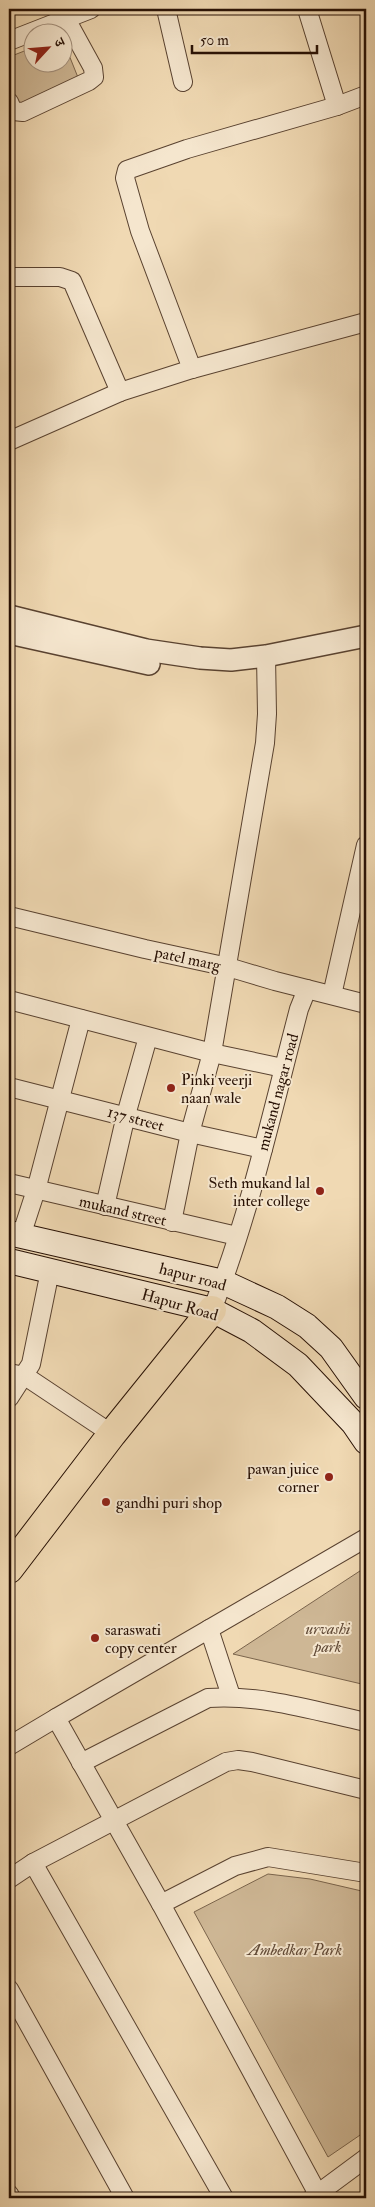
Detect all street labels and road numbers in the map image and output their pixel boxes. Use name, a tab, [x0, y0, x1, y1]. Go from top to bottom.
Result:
street label: patel marg	[152, 942, 224, 977]
street label: mukand nagar road	[253, 1031, 303, 1153]
street label: 137 street	[105, 1102, 166, 1136]
street label: mukand street	[77, 1191, 169, 1231]
street label: hapur road	[157, 1258, 229, 1297]
street label: Hapur Road	[139, 1284, 220, 1326]

